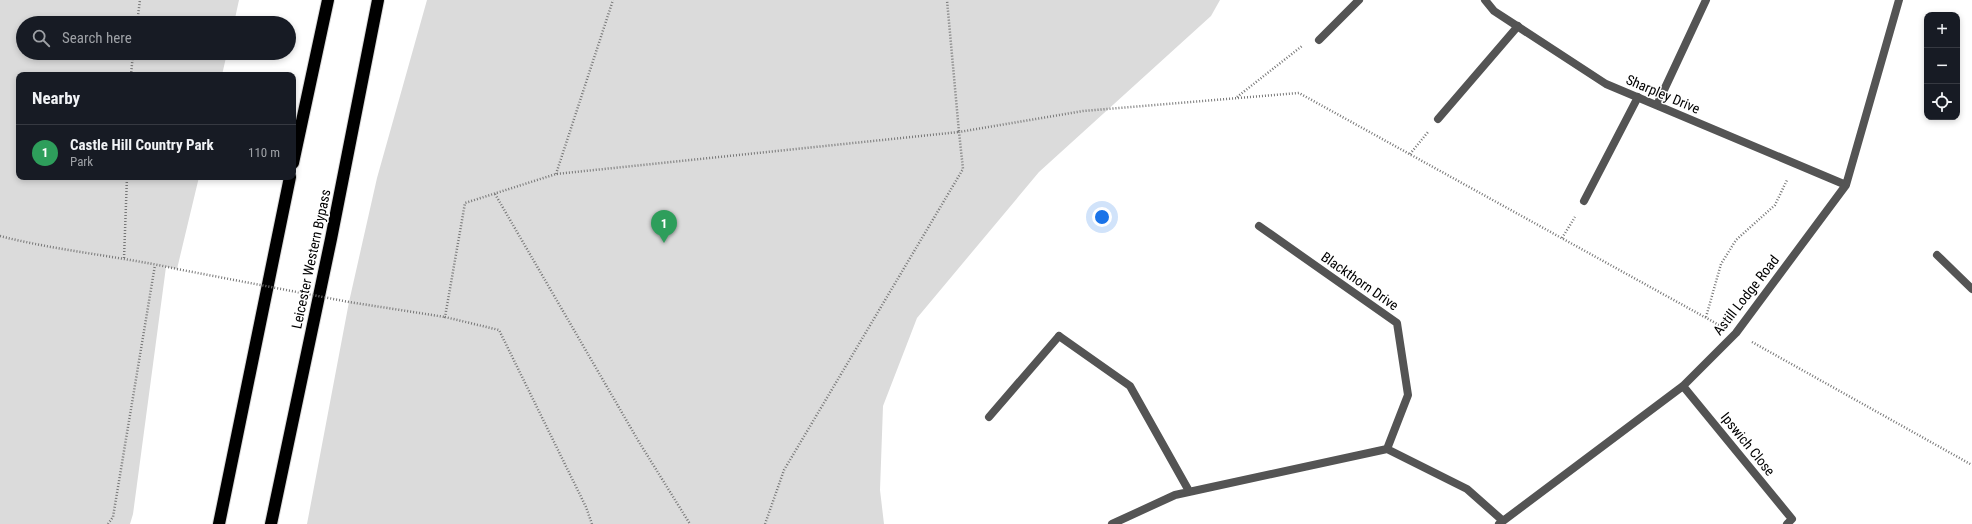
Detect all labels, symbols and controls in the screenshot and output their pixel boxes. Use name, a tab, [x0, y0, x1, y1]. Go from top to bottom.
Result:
map controls	[1924, 12, 1960, 120]
button: +	[1924, 12, 1960, 48]
search box	[16, 16, 296, 60]
icon: search	[30, 27, 52, 49]
text: Search here	[62, 29, 132, 47]
button: −	[1924, 48, 1960, 84]
street label: Sharpley Drive	[1624, 71, 1703, 117]
button: locate	[1924, 84, 1960, 120]
text: Nearby	[32, 88, 80, 108]
text: Castle Hill Country Park	[70, 136, 214, 154]
text: 1	[42, 145, 48, 160]
text: 110 m	[248, 145, 280, 160]
text: Park	[70, 154, 93, 169]
street label: Leicester Western Bypass	[288, 188, 334, 330]
your location	[1092, 207, 1112, 227]
pin: 1	[651, 210, 677, 243]
street label: Blackthorn Drive	[1318, 249, 1402, 314]
street label: Astill Lodge Road	[1710, 252, 1782, 338]
street label: Ipswich Close	[1718, 409, 1779, 479]

